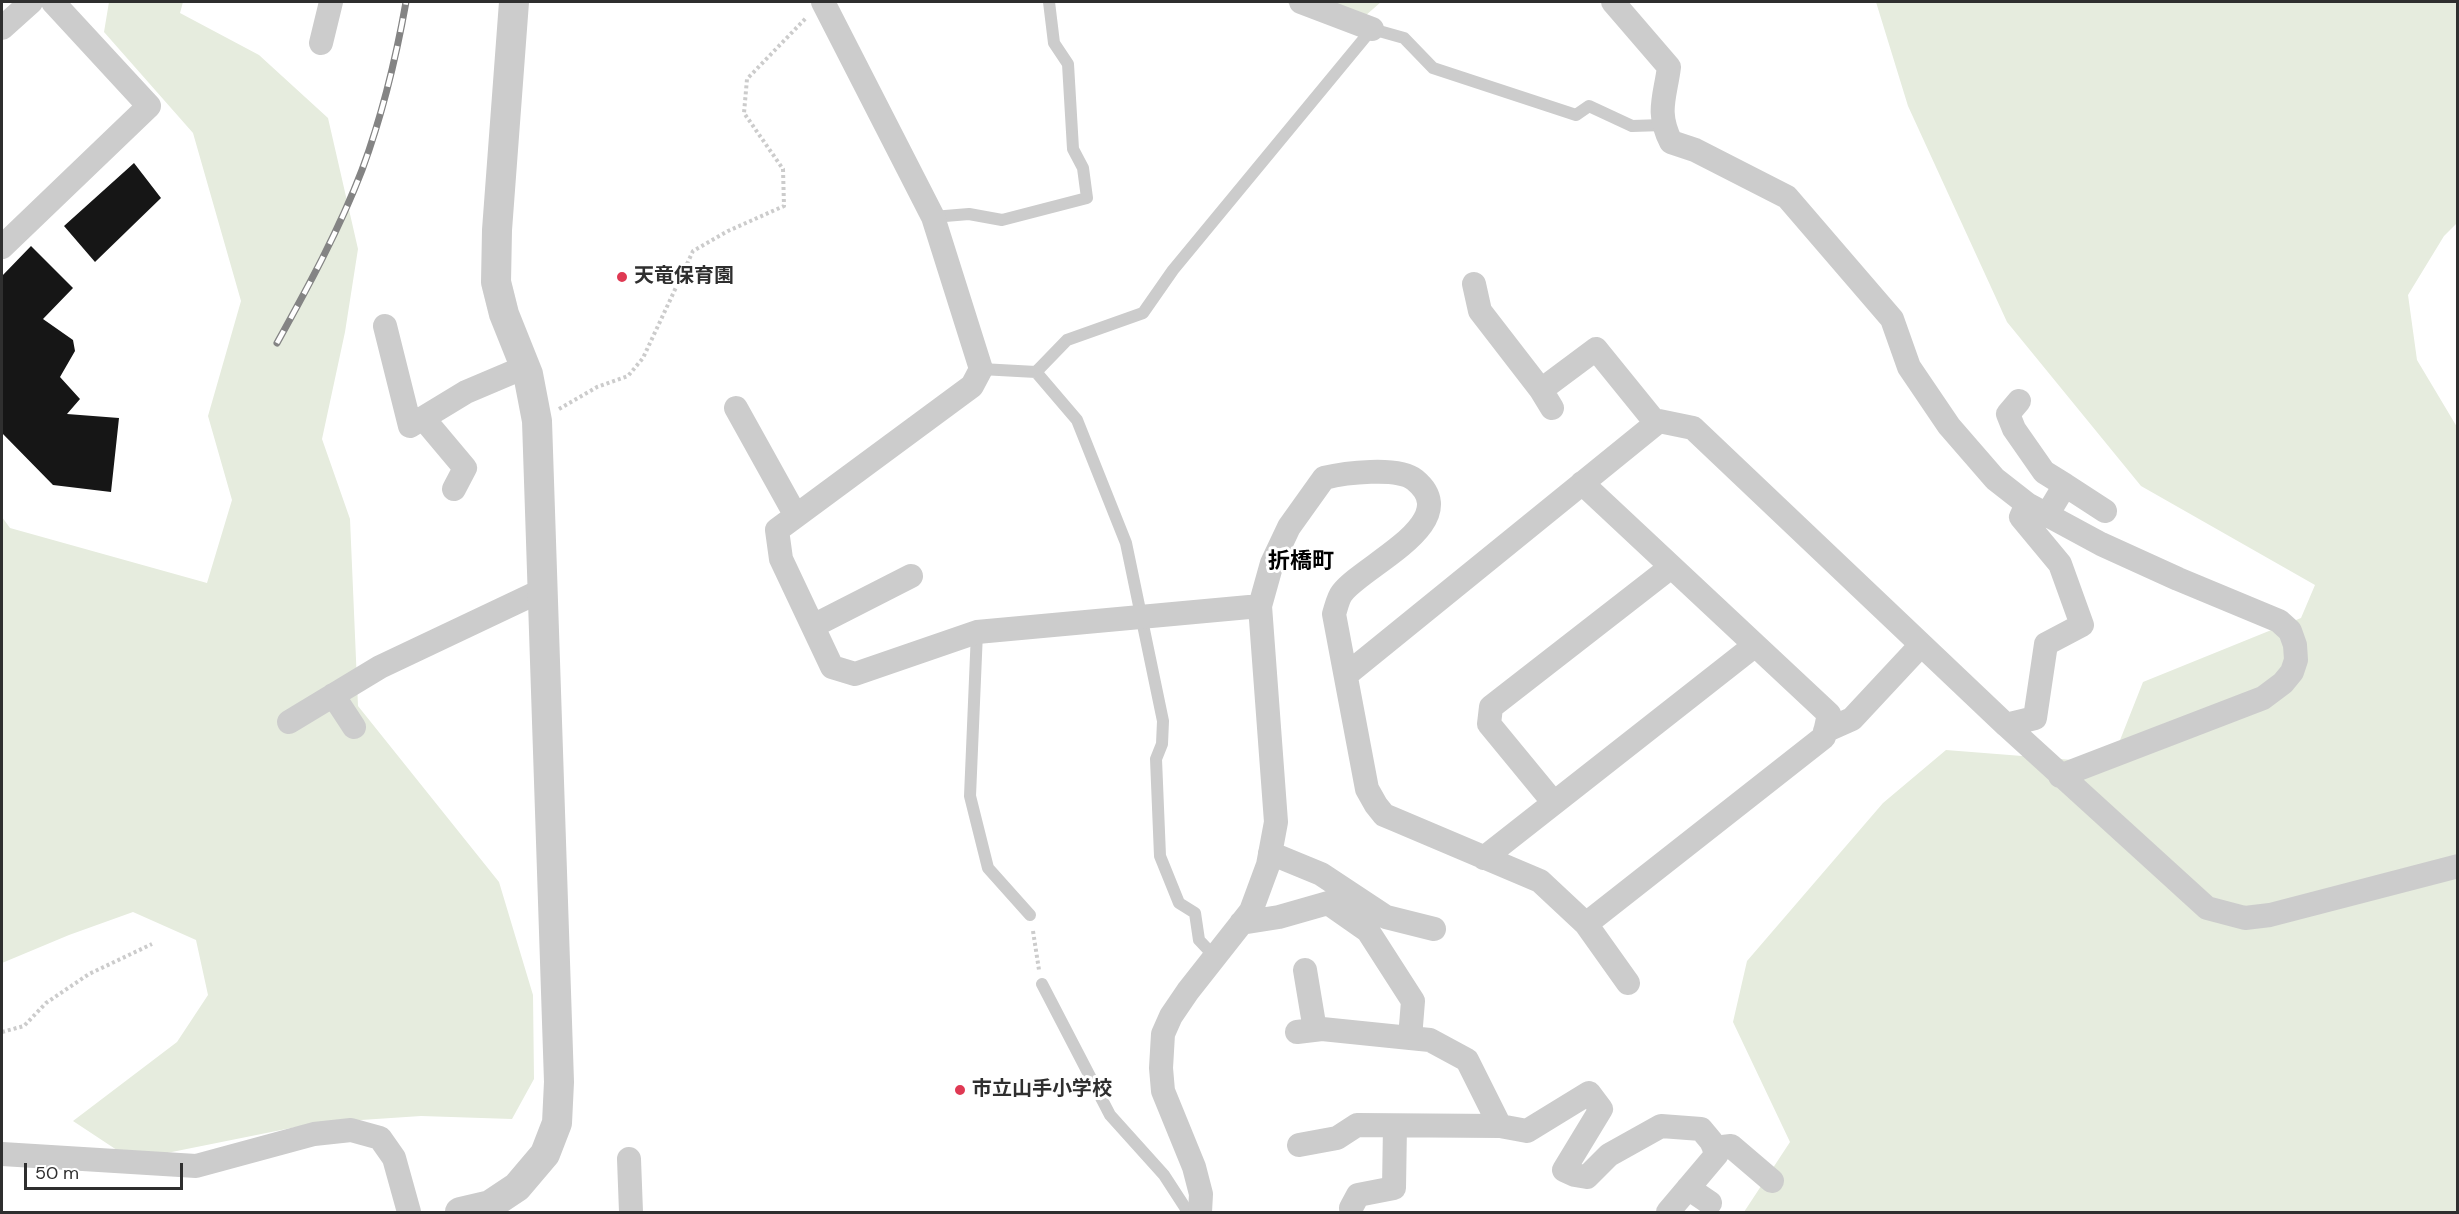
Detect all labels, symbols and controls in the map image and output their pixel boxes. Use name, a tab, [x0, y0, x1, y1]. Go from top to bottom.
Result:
place label: 天竜保育園	[634, 265, 734, 289]
marker: 天竜保育園	[615, 270, 629, 284]
district label: 折橋町	[1268, 549, 1334, 575]
place label: 市立山手小学校	[972, 1078, 1112, 1102]
marker: 市立山手小学校	[953, 1083, 967, 1097]
scale bar	[27, 1151, 186, 1189]
text: 50 m	[35, 1161, 79, 1185]

